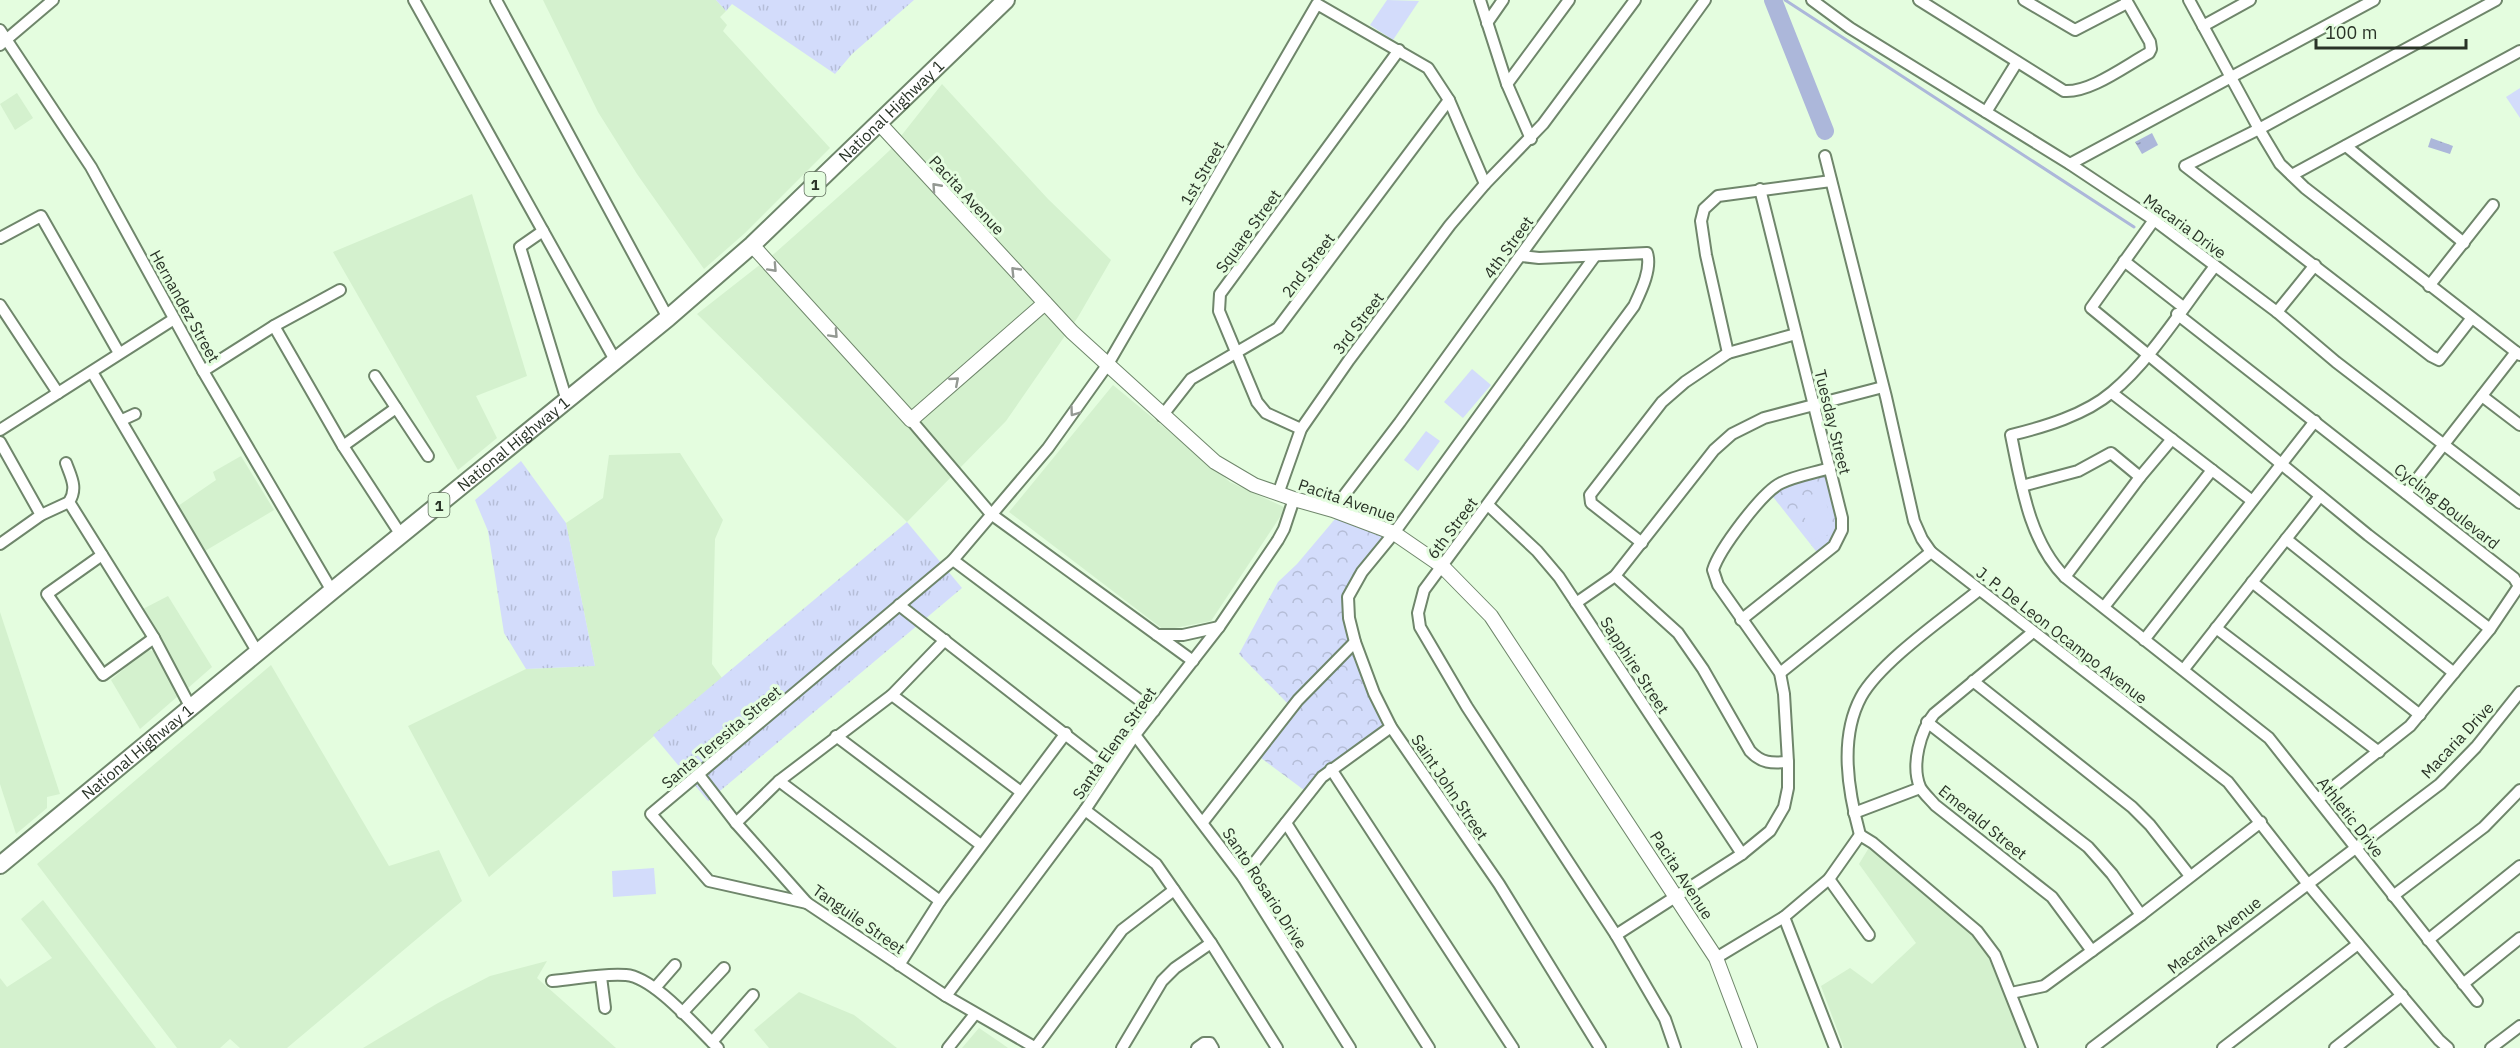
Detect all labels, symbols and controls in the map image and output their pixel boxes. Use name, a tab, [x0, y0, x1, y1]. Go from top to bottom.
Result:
scale bar	[2316, 12, 2466, 50]
text: 100 m	[2325, 21, 2377, 44]
street label: National Highway 1	[834, 55, 948, 166]
street label: 1st Street	[1176, 137, 1228, 209]
street label: Pacita Avenue	[925, 151, 1009, 239]
road number: 1	[804, 172, 826, 196]
one-way arrow	[932, 183, 943, 194]
street label: Square Street	[1211, 185, 1285, 277]
street label: Macaria Drive	[2140, 189, 2230, 263]
street label: 4th Street	[1479, 212, 1537, 282]
street label: 2nd Street	[1277, 229, 1339, 301]
street label: Hernandez Street	[146, 246, 224, 366]
one-way arrow	[766, 261, 777, 271]
one-way arrow	[1011, 267, 1022, 277]
street label: 3rd Street	[1328, 288, 1388, 358]
one-way arrow	[827, 327, 838, 338]
street label: Tuesday Street	[1810, 367, 1856, 477]
one-way arrow	[948, 377, 959, 388]
street label: National Highway 1	[453, 392, 574, 495]
one-way arrow	[1070, 405, 1081, 416]
street label: Cycling Boulevard	[2390, 459, 2504, 553]
street label: Pacita Avenue	[1296, 474, 1398, 526]
road number: 1	[428, 493, 450, 517]
street label: 6th Street	[1422, 493, 1482, 563]
street label: J. P. De Leon Ocampo Avenue	[1973, 562, 2152, 708]
street label: Sapphire Street	[1596, 613, 1674, 717]
street label: Santa Teresita Street	[657, 681, 785, 793]
street label: Santa Elena Street	[1068, 683, 1160, 803]
street label: Macaria Drive	[2416, 697, 2498, 782]
street label: National Highway 1	[77, 700, 197, 804]
street label: Saint John Street	[1407, 730, 1493, 844]
street label: Athletic Drive	[2313, 773, 2389, 861]
street label: Emerald Street	[1935, 780, 2031, 864]
street label: Santo Rosario Drive	[1218, 824, 1312, 952]
street label: Pacita Avenue	[1646, 827, 1718, 923]
street label: Tanguile Street	[809, 880, 909, 958]
street label: Macaria Avenue	[2163, 892, 2265, 978]

